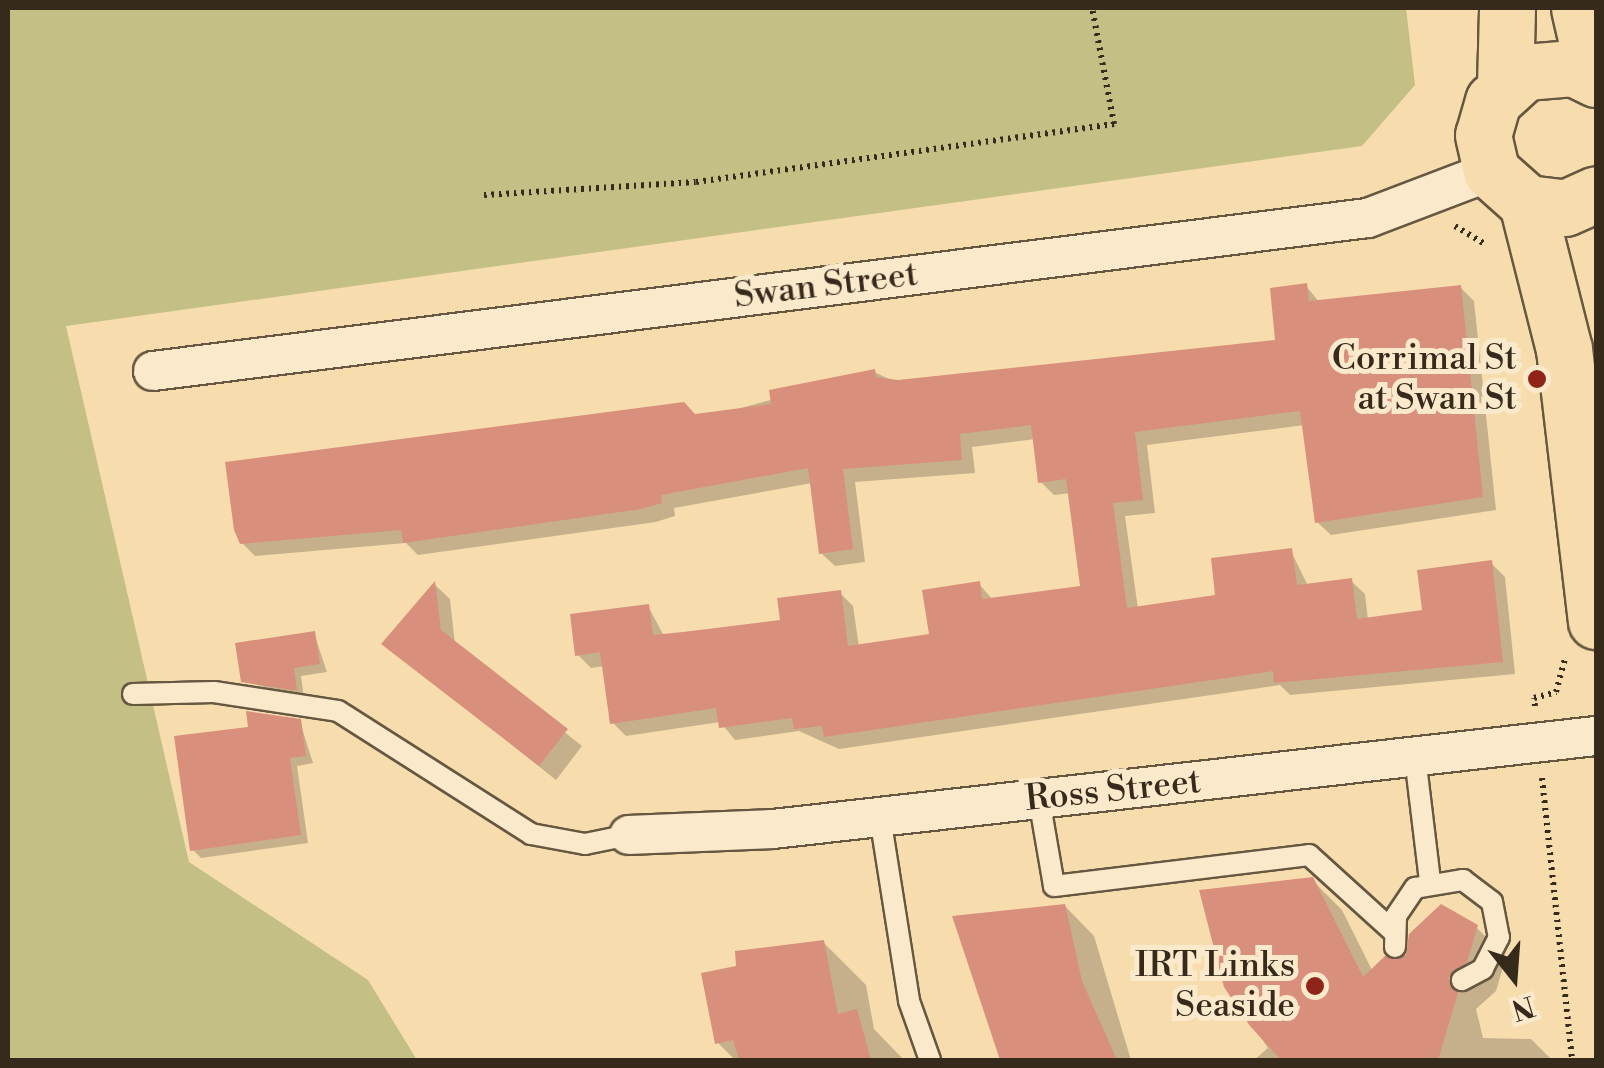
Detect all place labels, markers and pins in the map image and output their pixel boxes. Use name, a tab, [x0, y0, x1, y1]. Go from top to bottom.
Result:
place label: Corrimal St at Swan St	[1332, 338, 1517, 420]
marker: Corrimal St at Swan St	[1526, 368, 1548, 390]
place label: IRT Links Seaside	[1135, 945, 1295, 1027]
marker: IRT Links Seaside	[1304, 975, 1326, 997]

